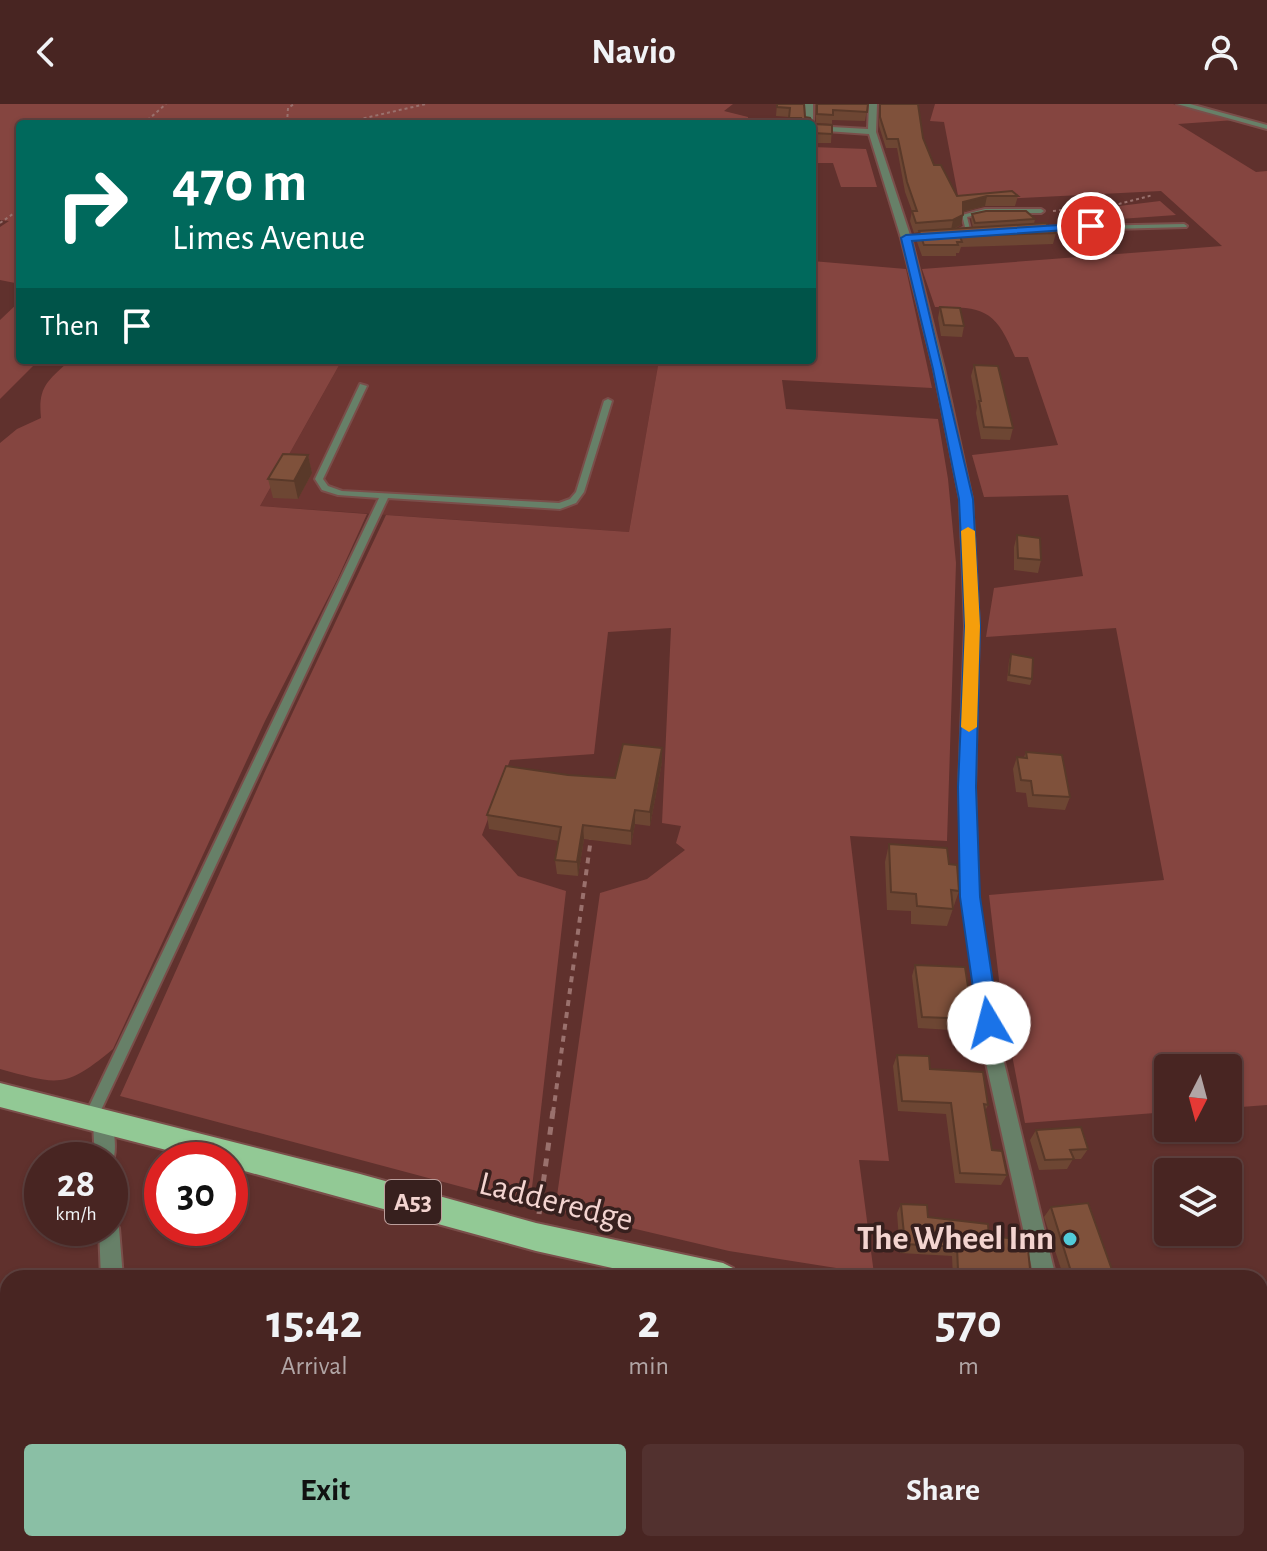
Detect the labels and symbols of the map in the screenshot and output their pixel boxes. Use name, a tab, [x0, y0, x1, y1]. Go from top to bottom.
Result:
pin	[1057, 192, 1125, 260]
position arrow	[947, 981, 1031, 1065]
north arrow	[1154, 1054, 1242, 1142]
speed limit sign: 30	[144, 1142, 248, 1246]
street label: Ladderedge	[476, 1166, 636, 1238]
road number: A53	[385, 1180, 441, 1224]
place label: The Wheel Inn	[857, 1222, 1054, 1256]
marker: The Wheel Inn	[1061, 1230, 1079, 1248]

